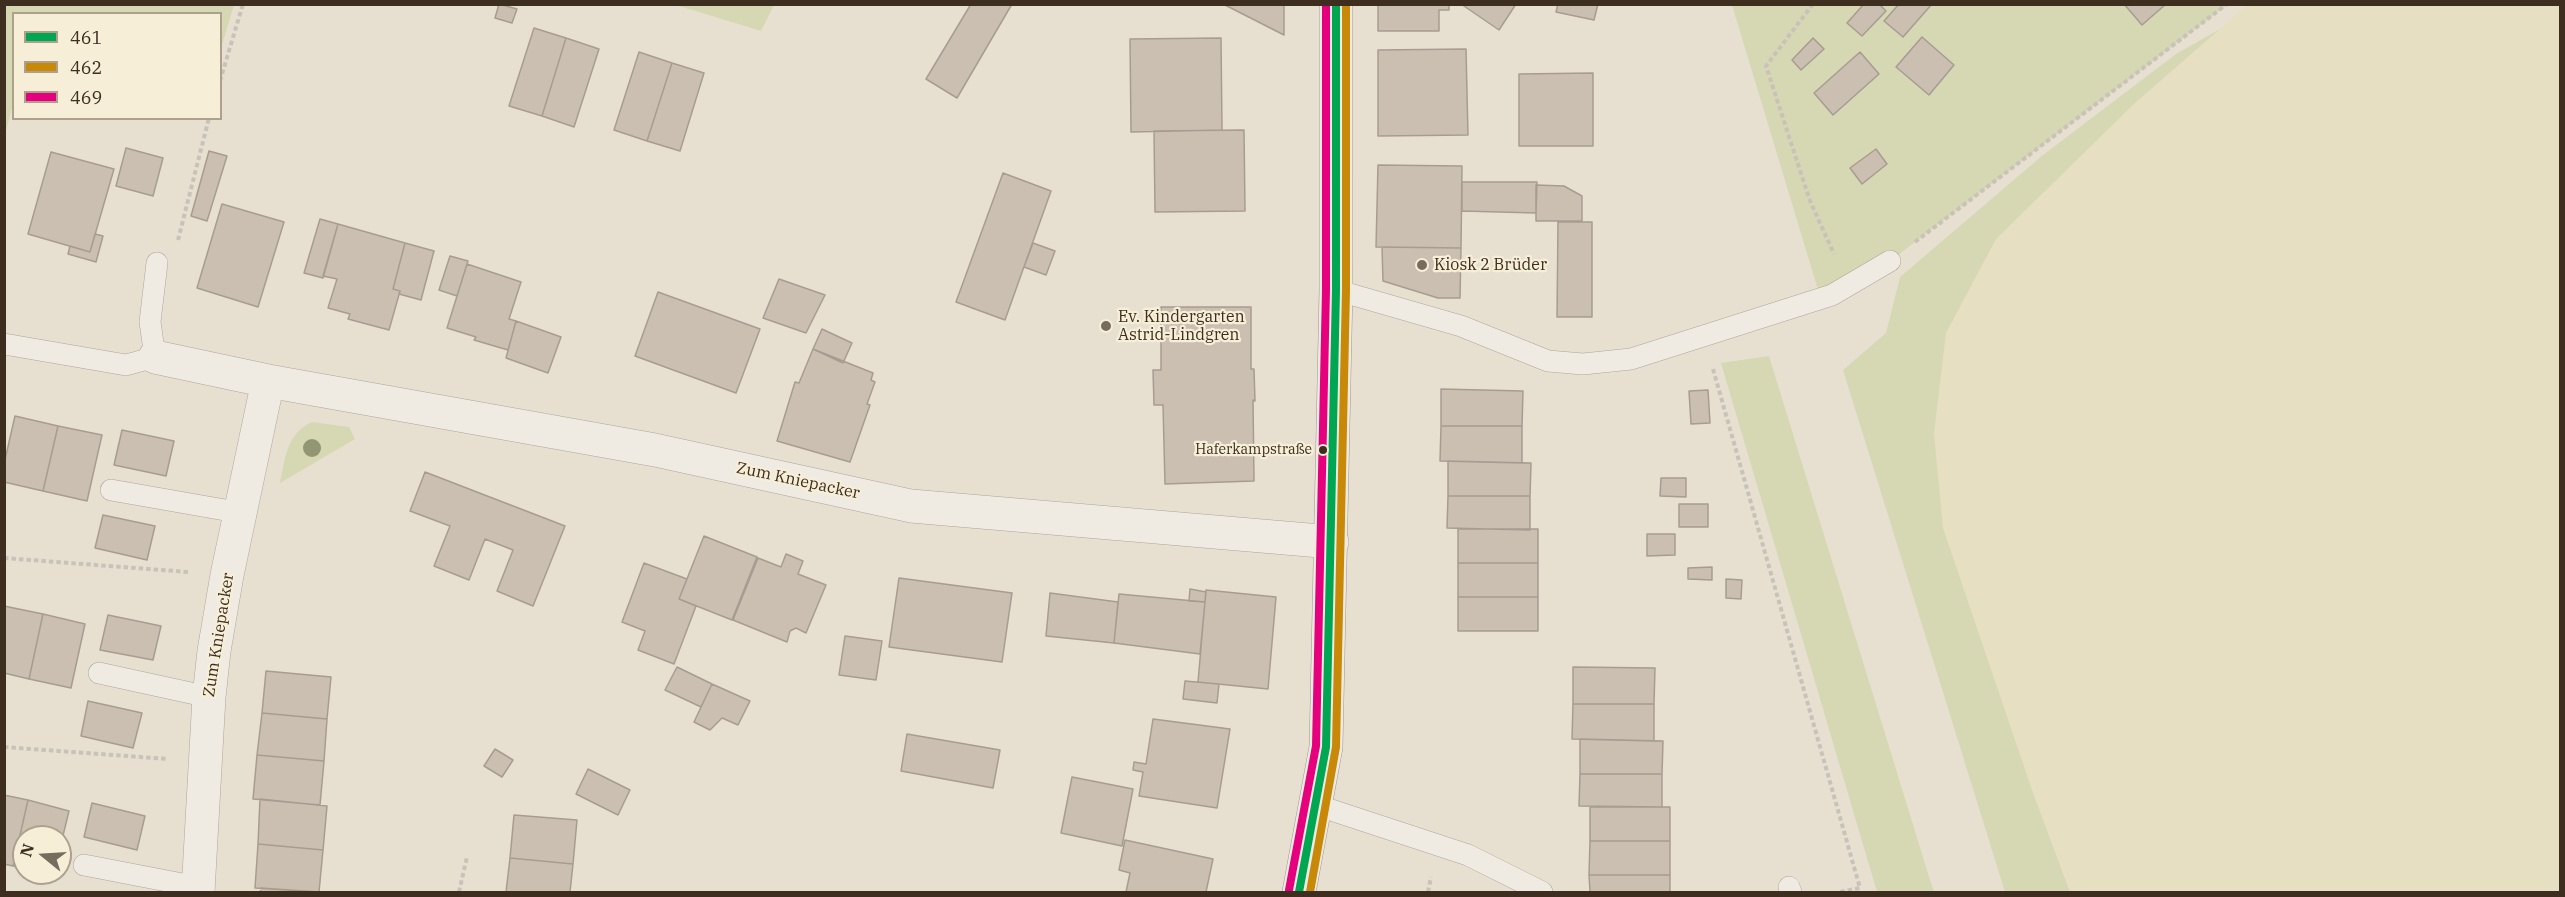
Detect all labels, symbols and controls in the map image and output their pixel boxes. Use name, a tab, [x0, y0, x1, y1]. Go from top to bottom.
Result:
legend	[12, 12, 222, 120]
text: 461	[70, 26, 102, 49]
text: 462	[70, 56, 102, 79]
text: 469	[70, 86, 102, 109]
place label: Kiosk 2 Brüder	[1434, 255, 1547, 275]
marker: Kiosk 2 Brüder	[1415, 258, 1429, 272]
place label: Ev. Kindergarten Astrid-Lindgren	[1118, 307, 1245, 345]
marker: Ev. Kindergarten Astrid-Lindgren	[1099, 319, 1113, 333]
place label: Haferkampstraße	[1195, 442, 1312, 458]
marker: Haferkampstraße	[1317, 444, 1329, 456]
street label: Zum Kniepacker	[735, 459, 861, 503]
street label: Zum Kniepacker	[200, 571, 238, 699]
north arrow	[12, 825, 72, 885]
text: N	[15, 841, 38, 859]

